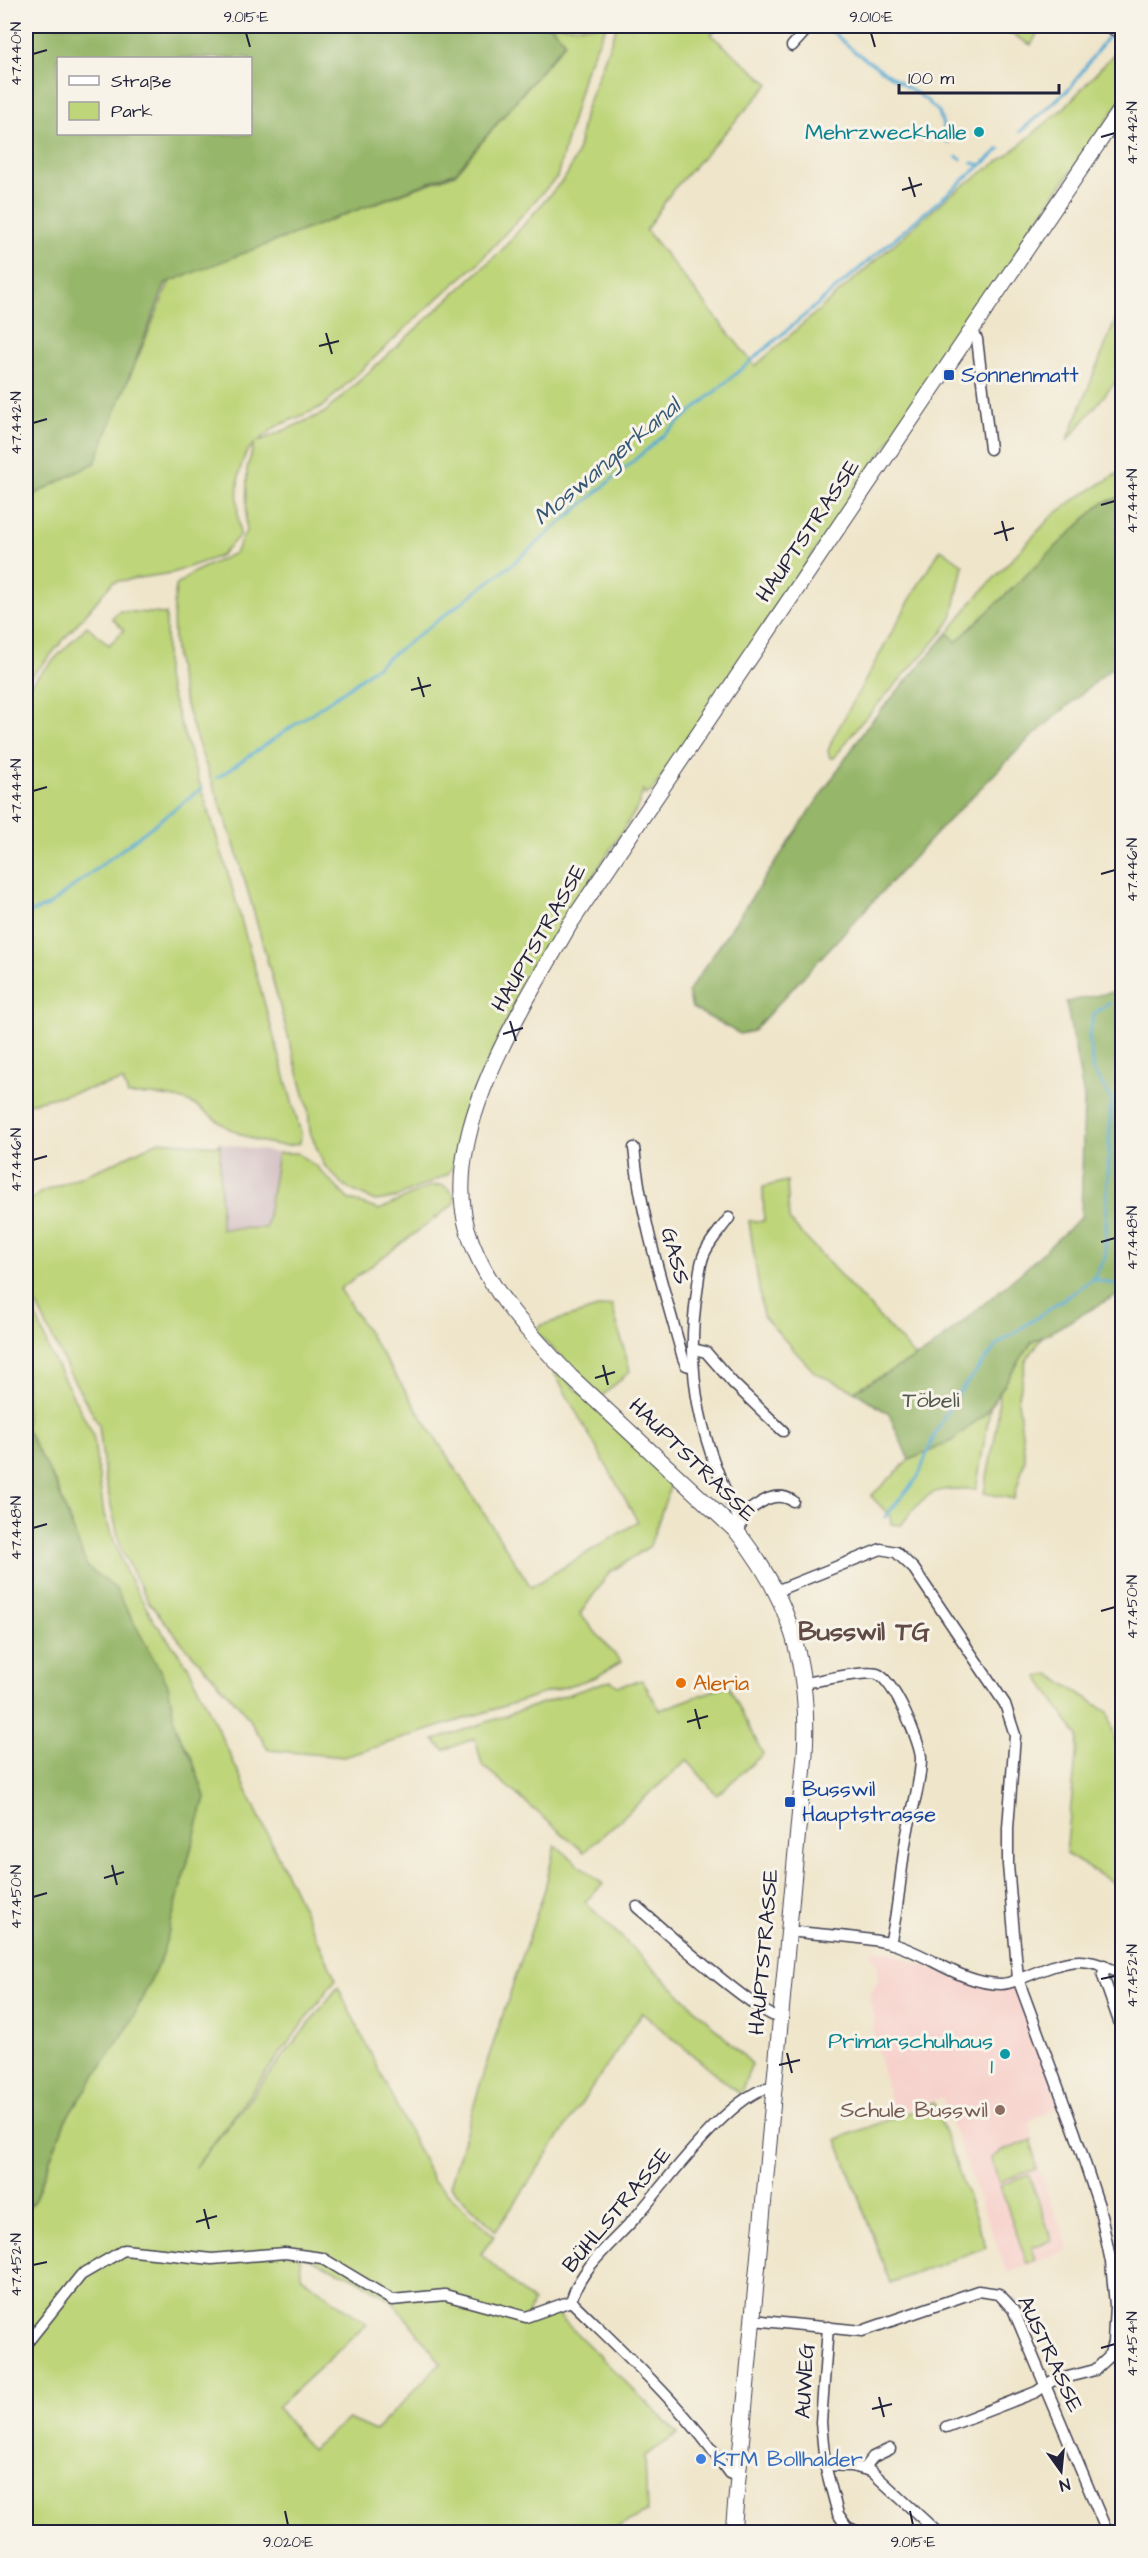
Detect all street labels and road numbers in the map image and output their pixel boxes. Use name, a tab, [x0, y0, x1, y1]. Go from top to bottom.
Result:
street label: HAUPTSTRASSE	[749, 453, 867, 609]
street label: HAUPTSTRASSE	[484, 858, 594, 1018]
street label: GASS	[653, 1224, 697, 1288]
street label: HAUPTSTRASSE	[621, 1391, 763, 1529]
street label: HAUPTSTRASSE	[741, 1868, 787, 2036]
street label: BÜHLSTRASSE	[555, 2140, 679, 2280]
street label: AUSTRASSE	[1009, 2291, 1091, 2417]
street label: AUWEG	[788, 2343, 822, 2419]

